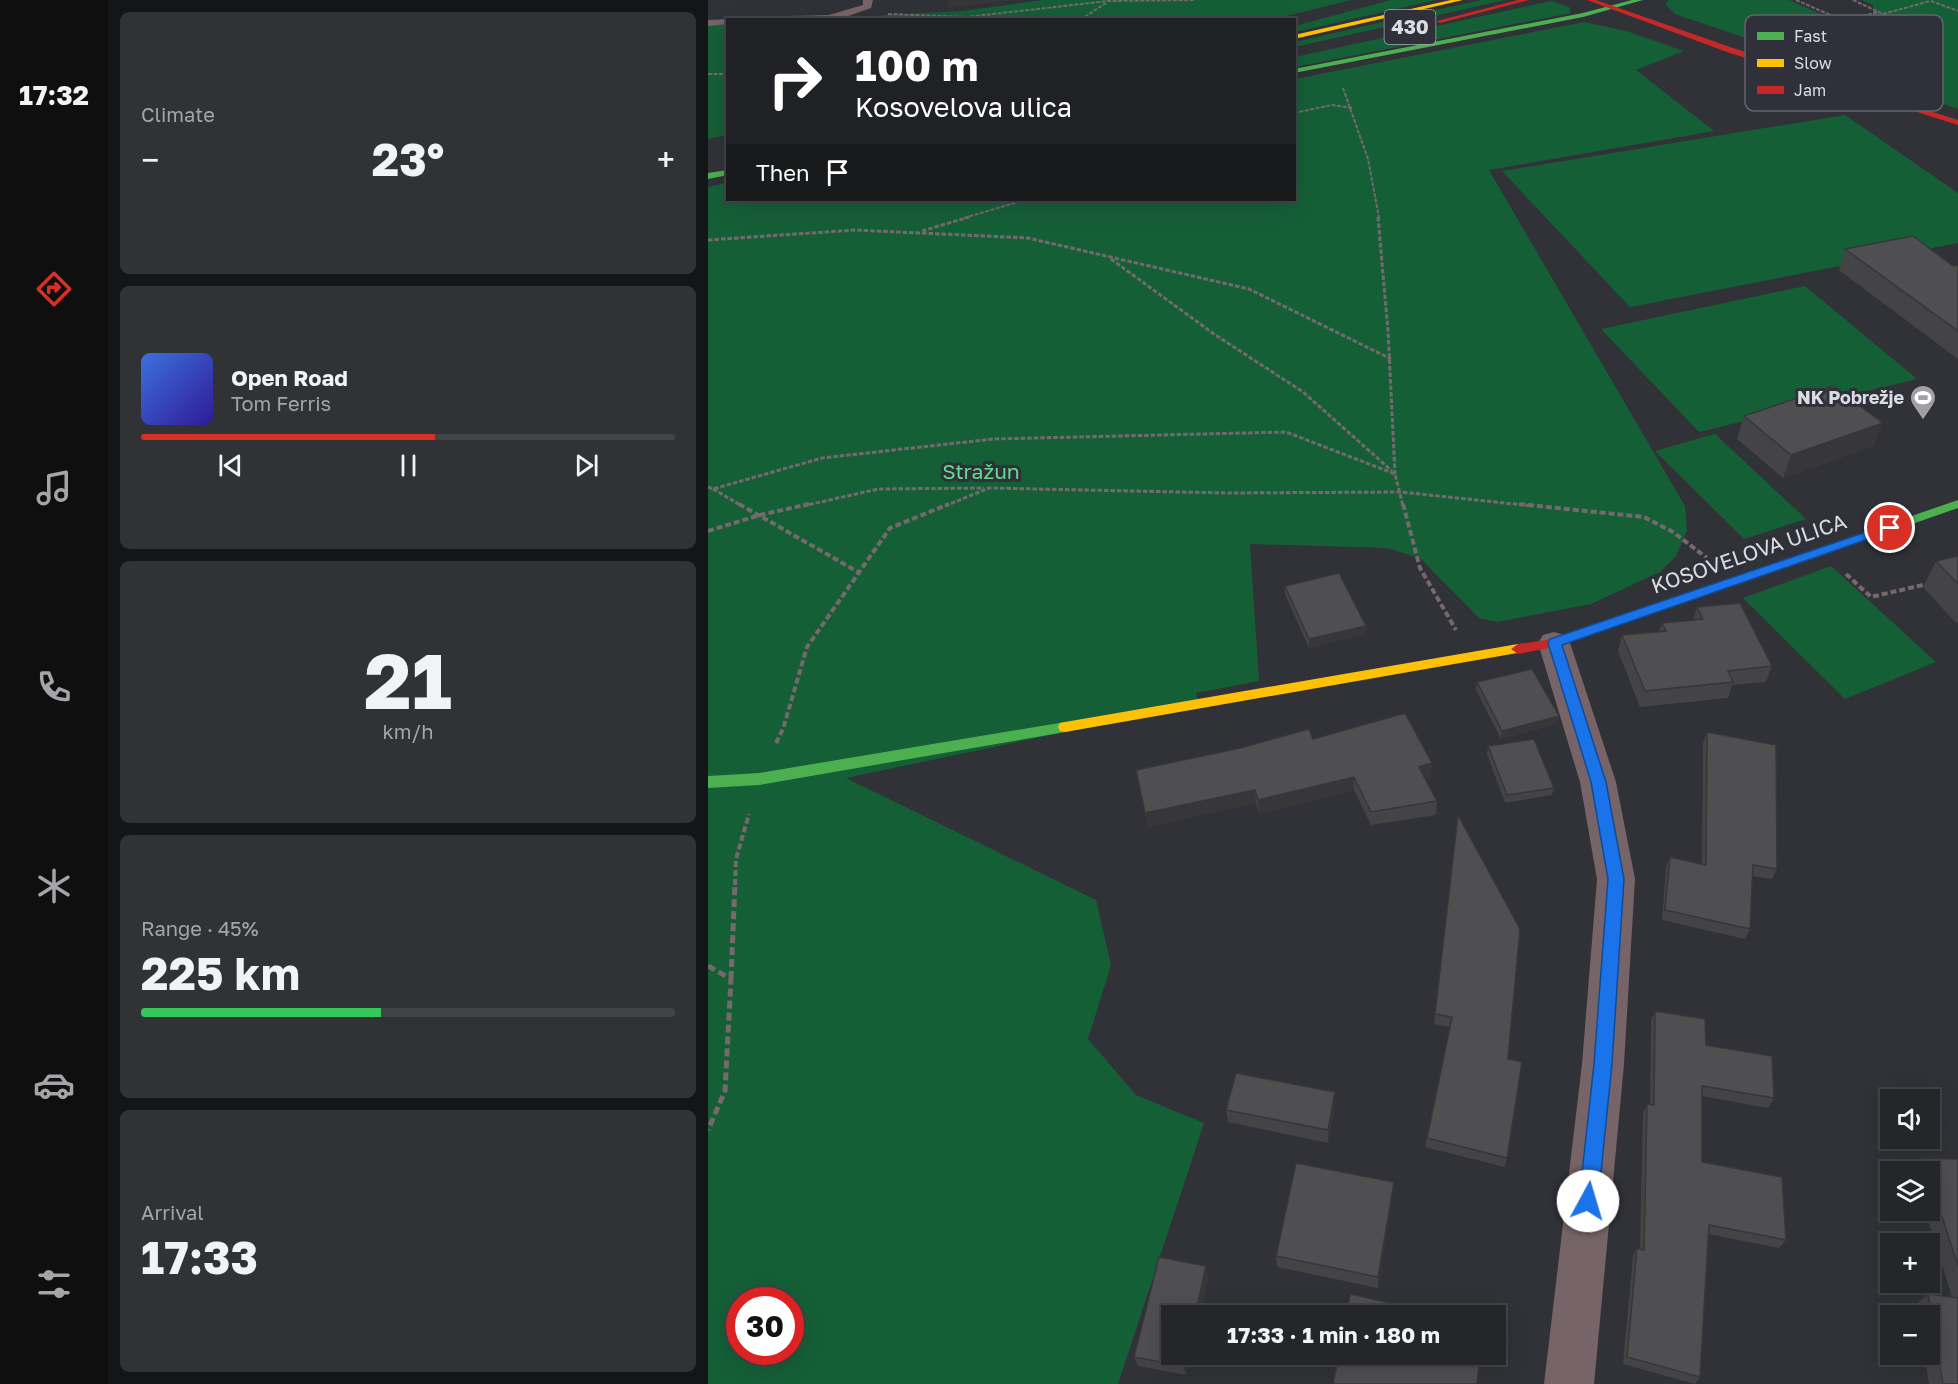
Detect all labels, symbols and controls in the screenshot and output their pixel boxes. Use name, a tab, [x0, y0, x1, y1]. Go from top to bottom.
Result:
road number: 430	[1384, 10, 1436, 44]
legend	[1745, 15, 1943, 111]
text: Fast	[1794, 26, 1827, 46]
text: 100 m	[855, 40, 978, 90]
icon: right	[756, 42, 834, 120]
text: Slow	[1794, 53, 1832, 73]
text: 17:32	[19, 79, 89, 111]
text: Jam	[1794, 80, 1826, 100]
text: Kosovelova ulica	[855, 91, 1072, 123]
text: Climate	[141, 102, 215, 126]
text: 23°	[372, 132, 444, 186]
text: −	[141, 140, 159, 179]
text: +	[657, 140, 675, 179]
icon: arrive	[821, 156, 854, 189]
text: Then	[756, 159, 809, 186]
icon: directions	[33, 268, 75, 310]
text: Open Road	[231, 364, 348, 391]
sports icon: NK Pobrežje	[1908, 383, 1938, 421]
place label: NK Pobrežje	[1797, 386, 1904, 408]
text: Tom Ferris	[231, 391, 331, 415]
icon: previous	[214, 449, 247, 482]
icon: pause	[392, 449, 425, 482]
icon: next	[570, 449, 603, 482]
park label: Stražun	[942, 458, 1020, 484]
icon: music	[33, 467, 75, 509]
pin	[1864, 502, 1915, 553]
street label: KOSOVELOVA ULICA	[1648, 507, 1850, 599]
icon: arrive	[1873, 511, 1906, 544]
text: 21	[364, 633, 452, 726]
icon: phone	[33, 666, 75, 708]
text: km/h	[383, 719, 433, 743]
icon: climate	[33, 865, 75, 907]
text: Range · 45%	[141, 916, 259, 940]
text: 225 km	[141, 946, 300, 1000]
icon: car	[33, 1064, 75, 1106]
map controls	[1880, 1089, 1940, 1365]
button: sound	[1880, 1089, 1940, 1149]
button: layers	[1880, 1161, 1940, 1221]
position arrow	[1556, 1169, 1620, 1233]
text: Arrival	[141, 1200, 204, 1224]
text: 17:33	[141, 1230, 258, 1284]
button: +	[1880, 1233, 1940, 1293]
icon: filters	[33, 1263, 75, 1305]
speed limit sign: 30	[726, 1287, 804, 1365]
button: −	[1880, 1305, 1940, 1365]
text: 17:33 · 1 min · 180 m	[1227, 1321, 1440, 1348]

